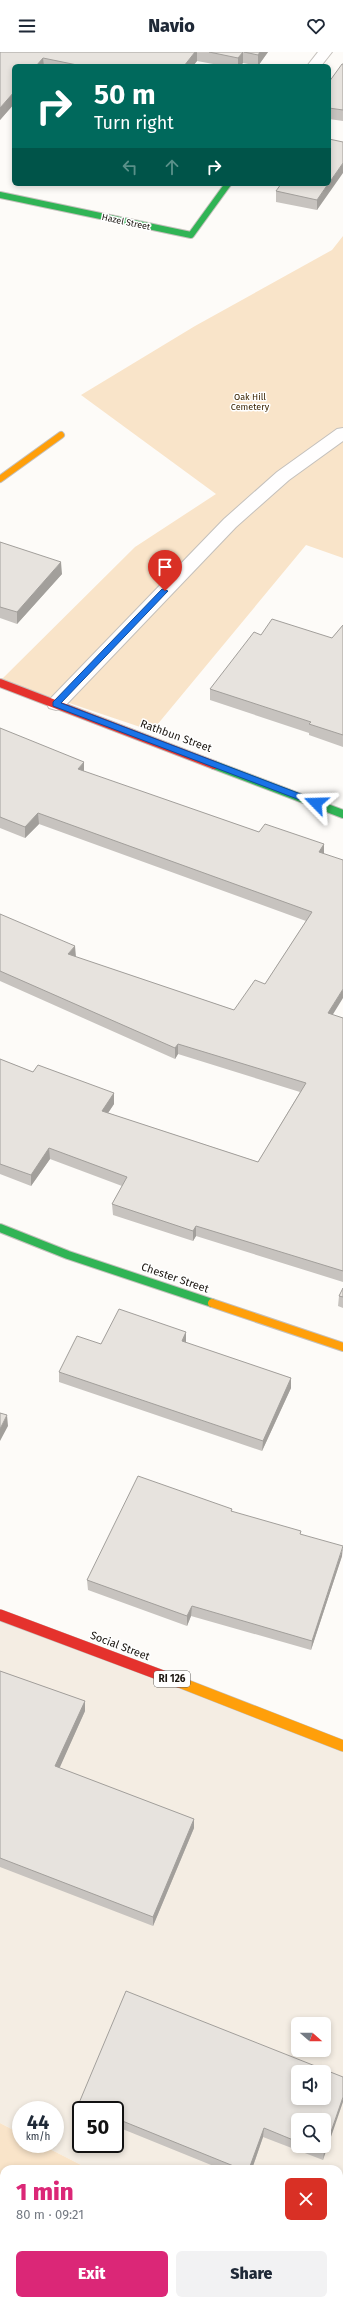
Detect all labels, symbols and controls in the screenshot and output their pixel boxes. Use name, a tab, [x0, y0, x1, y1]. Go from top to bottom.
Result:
icon: menu	[16, 15, 38, 37]
text: Navio	[148, 15, 195, 37]
icon: heart	[305, 15, 327, 37]
text: 50 m	[94, 78, 156, 111]
icon: right	[28, 80, 80, 132]
text: Turn right	[94, 112, 174, 134]
icon: left	[119, 156, 141, 178]
icon: ahead	[161, 156, 183, 178]
icon: right	[203, 156, 225, 178]
street label: Hazel Street	[101, 212, 152, 232]
park label: Oak Hill Cemetery	[231, 392, 270, 412]
pin	[148, 550, 182, 591]
icon: arrive	[154, 556, 176, 578]
street label: Rathbun Street	[138, 717, 214, 755]
position arrow	[295, 782, 337, 824]
street label: Chester Street	[140, 1260, 210, 1296]
street label: Social Street	[88, 1629, 152, 1663]
road number: RI 126	[154, 1671, 190, 1687]
north arrow	[291, 2017, 331, 2057]
map controls	[291, 2017, 331, 2153]
button: sound	[291, 2065, 331, 2105]
speed limit sign: 50	[72, 2101, 124, 2153]
text: 44	[27, 2110, 49, 2134]
button: search	[291, 2113, 331, 2153]
text: km/h	[26, 2131, 50, 2143]
text: 1 min	[16, 2178, 74, 2206]
button: close	[285, 2178, 327, 2220]
text: 80 m · 09:21	[16, 2207, 84, 2222]
button: Exit	[16, 2251, 168, 2297]
button: Share	[176, 2251, 327, 2297]

